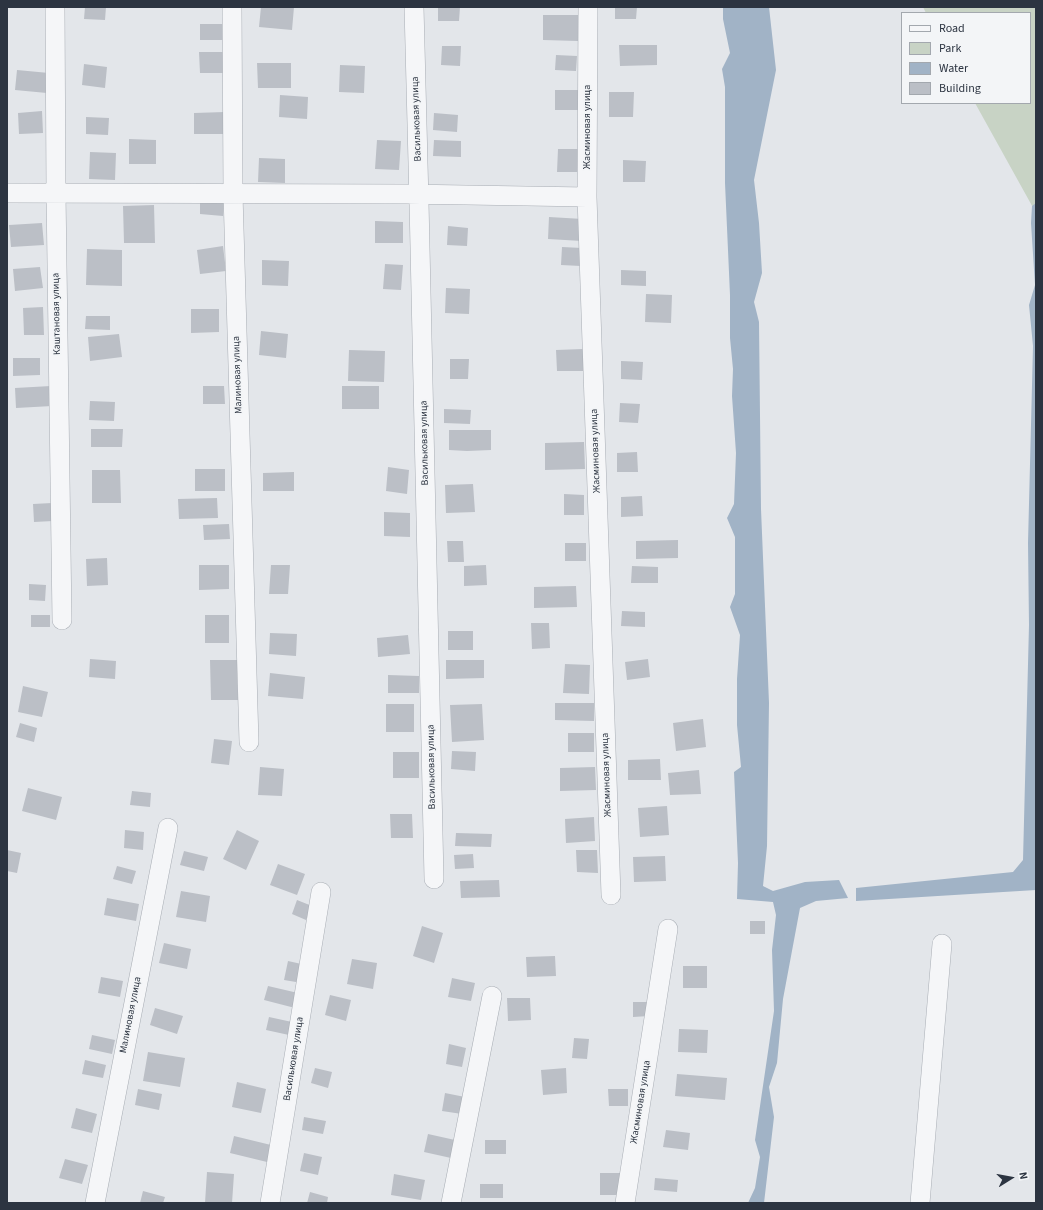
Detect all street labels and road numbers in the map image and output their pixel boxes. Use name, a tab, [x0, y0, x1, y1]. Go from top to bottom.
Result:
street label: Васильковая улица	[410, 76, 424, 162]
street label: Жасминовая улица	[582, 85, 594, 169]
street label: Каштановая улица	[50, 273, 64, 355]
street label: Малиновая улица	[231, 336, 245, 414]
street label: Васильковая улица	[418, 400, 432, 486]
street label: Жасминовая улица	[589, 409, 603, 493]
street label: Васильковая улица	[425, 724, 439, 810]
street label: Жасминовая улица	[600, 733, 614, 817]
street label: Малиновая улица	[118, 976, 144, 1054]
street label: Васильковая улица	[281, 1016, 307, 1102]
street label: Жасминовая улица	[628, 1059, 654, 1145]

